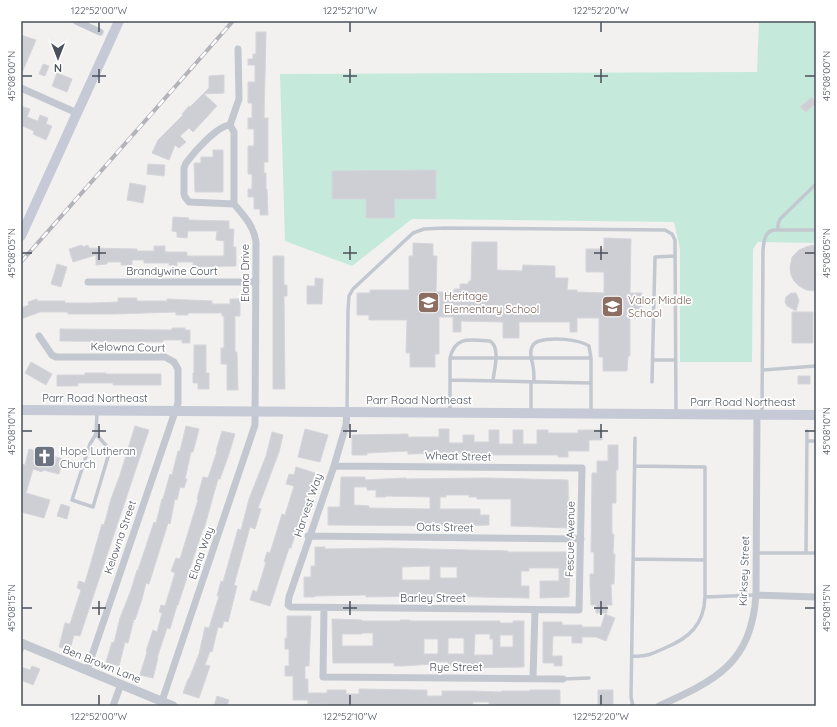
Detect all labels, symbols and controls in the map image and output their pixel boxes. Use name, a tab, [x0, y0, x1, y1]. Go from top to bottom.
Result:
text: 122°52'00"W	[71, 4, 128, 17]
text: 122°52'10"W	[323, 4, 377, 17]
text: 122°52'20"W	[573, 4, 629, 17]
north arrow	[38, 38, 78, 78]
text: 45°08'00"N	[5, 51, 18, 101]
text: 45°08'00"N	[820, 51, 833, 101]
text: N	[54, 61, 62, 75]
text: 45°08'05"N	[5, 228, 18, 278]
text: 45°08'05"N	[820, 228, 833, 278]
street label: Elana Drive	[238, 244, 252, 302]
street label: Brandywine Court	[126, 264, 218, 278]
school or university icon: Heritage Elementary School	[415, 289, 441, 315]
place label: Heritage Elementary School	[444, 289, 539, 316]
school or university icon: Valor Middle School	[600, 293, 626, 319]
place label: Valor Middle School	[628, 293, 692, 320]
street label: Kelowna Court	[90, 339, 166, 355]
street label: Parr Road Northeast	[42, 391, 148, 405]
street label: Parr Road Northeast	[366, 393, 472, 407]
street label: Parr Road Northeast	[690, 395, 796, 409]
text: 45°08'10"N	[5, 407, 18, 455]
text: 45°08'10"N	[820, 407, 833, 455]
church icon: Hope Lutheran Church	[32, 444, 58, 470]
place label: Hope Lutheran Church	[60, 444, 136, 471]
street label: Wheat Street	[425, 448, 492, 464]
street label: Harvest Way	[291, 471, 325, 539]
street label: Kelowna Street	[101, 498, 139, 576]
street label: Fescue Avenue	[562, 501, 578, 577]
street label: Oats Street	[416, 520, 474, 535]
street label: Elana Way	[185, 525, 217, 581]
street label: Kirksey Street	[736, 535, 752, 606]
text: 45°08'15"N	[5, 584, 18, 632]
text: 45°08'15"N	[820, 584, 833, 632]
street label: Barley Street	[400, 591, 466, 605]
street label: Ben Brown Lane	[61, 642, 143, 686]
street label: Rye Street	[430, 660, 483, 674]
text: 122°52'00"W	[71, 710, 128, 723]
text: 122°52'10"W	[323, 710, 377, 723]
text: 122°52'20"W	[573, 710, 629, 723]

